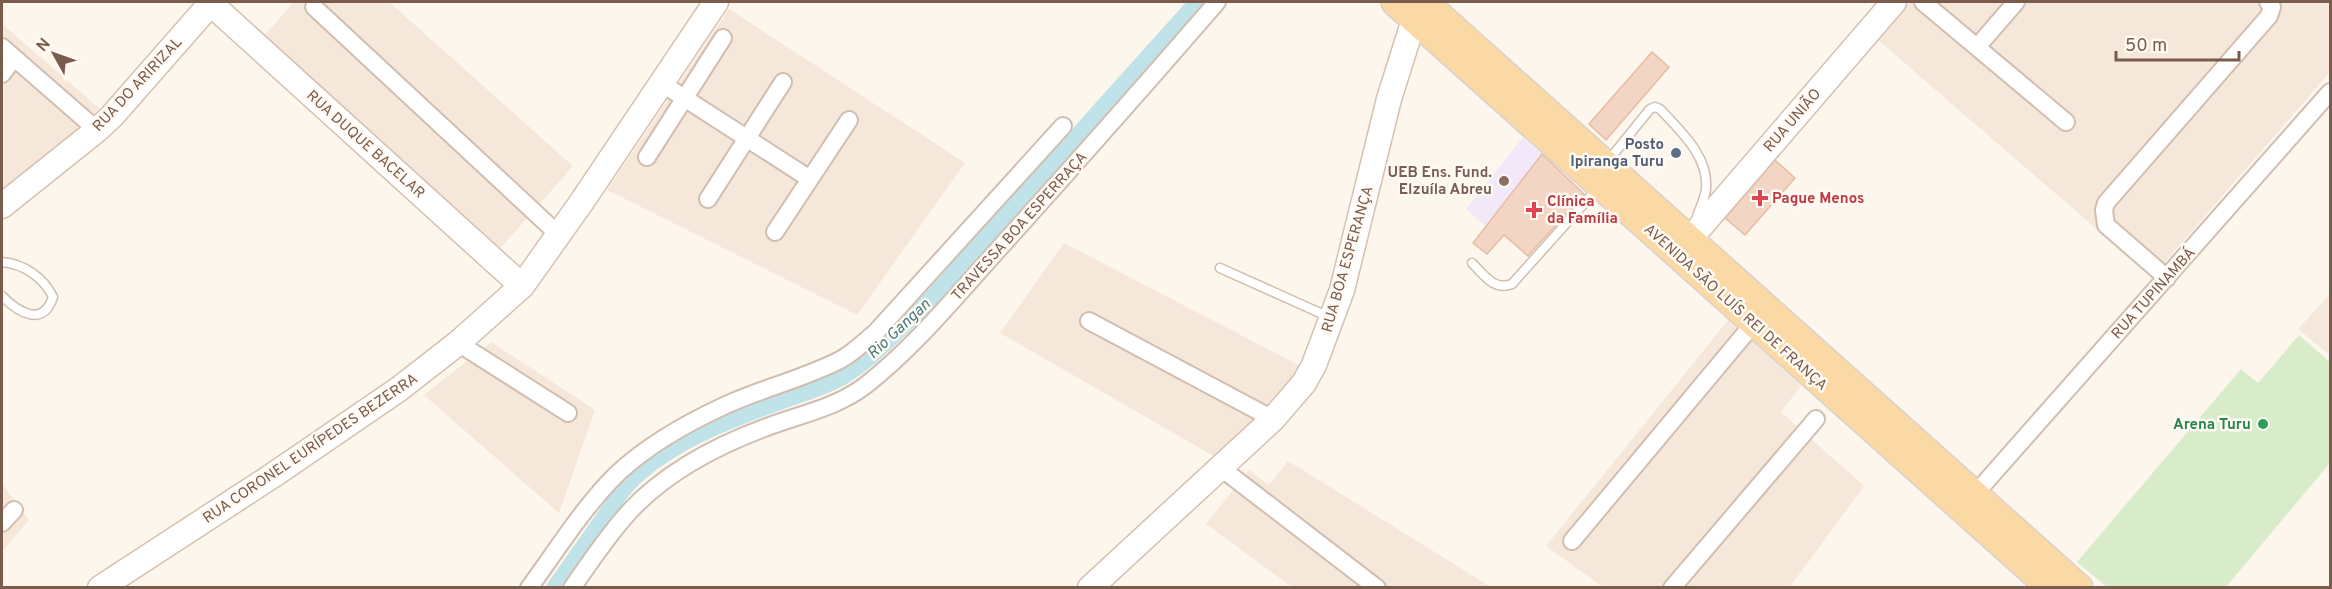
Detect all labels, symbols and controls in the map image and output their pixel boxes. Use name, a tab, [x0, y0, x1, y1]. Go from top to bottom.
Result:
north arrow	[24, 24, 84, 84]
scale bar	[2116, 24, 2239, 62]
street label: RUA DO ARIRIZAL	[89, 34, 187, 136]
text: N	[33, 35, 55, 56]
text: 50 m	[2125, 35, 2167, 58]
street label: RUA UNIÃO	[1759, 85, 1826, 157]
street label: RUA DUQUE BACELAR	[302, 87, 428, 203]
place label: Posto Ipiranga Turu	[1570, 136, 1664, 172]
marker: Posto Ipiranga Turu	[1669, 146, 1683, 160]
street label: TRAVESSA BOA ESPERRAÇA	[948, 149, 1092, 305]
place label: UEB Ens. Fund. Elzuíla Abreu	[1388, 164, 1492, 200]
marker: UEB Ens. Fund. Elzuíla Abreu	[1497, 174, 1511, 188]
street label: RUA BOA ESPERANÇA	[1318, 184, 1378, 335]
place label: Pague Menos	[1772, 190, 1864, 209]
marker: Pague Menos	[1753, 191, 1767, 205]
place label: Clínica da Família	[1547, 193, 1618, 229]
marker: Clínica da Família	[1525, 201, 1543, 219]
street label: AVENIDA SÃO LUÍS REI DE FRANÇA	[1639, 220, 1831, 396]
street label: RUA TUPINAMBÁ	[2107, 244, 2200, 344]
water label: Rio Gangan	[863, 295, 935, 364]
street label: RUA CORONEL EURÍPEDES BEZERRA	[199, 369, 422, 529]
place label: Arena Turu	[2173, 416, 2251, 435]
marker: Arena Turu	[2256, 417, 2270, 431]

